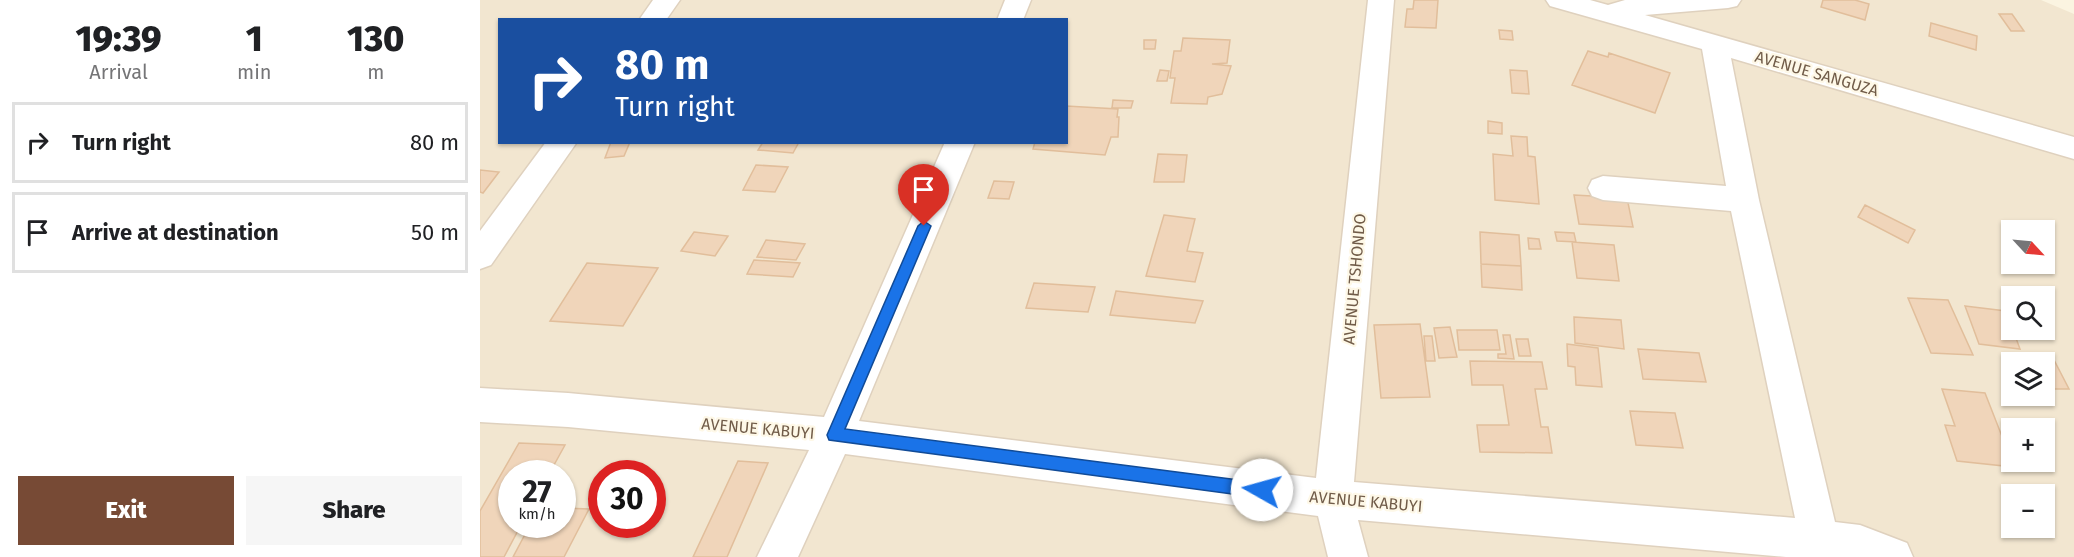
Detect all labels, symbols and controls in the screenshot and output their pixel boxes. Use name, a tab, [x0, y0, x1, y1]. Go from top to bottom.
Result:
text: 19:39	[76, 17, 162, 61]
text: 1	[246, 17, 263, 61]
text: 130	[347, 17, 404, 61]
text: 80 m	[615, 40, 709, 90]
icon: right	[516, 42, 594, 120]
street label: AVENUE SANGUZA	[1753, 47, 1882, 100]
text: Arrival	[89, 60, 148, 84]
text: min	[237, 60, 272, 84]
text: m	[367, 60, 384, 84]
text: Turn right	[615, 91, 735, 123]
icon: right	[21, 126, 54, 159]
text: Turn right	[72, 129, 171, 156]
text: 80 m	[410, 129, 459, 156]
pin	[898, 164, 949, 226]
icon: arrive	[907, 173, 940, 206]
street label: AVENUE TSHONDO	[1339, 213, 1370, 345]
icon: arrive	[21, 216, 54, 249]
text: Arrive at destination	[72, 219, 279, 246]
text: 50 m	[411, 219, 459, 246]
north arrow	[2001, 220, 2055, 274]
map controls	[2001, 220, 2055, 538]
button: search	[2001, 286, 2055, 340]
button: layers	[2001, 352, 2055, 406]
street label: AVENUE KABUYI	[701, 414, 815, 443]
button: +	[2001, 418, 2055, 472]
position arrow	[1230, 458, 1294, 522]
speed limit sign: 30	[588, 460, 666, 538]
text: 27	[522, 474, 552, 510]
button: Exit	[18, 476, 234, 545]
button: Share	[246, 476, 462, 545]
button: −	[2001, 484, 2055, 538]
street label: AVENUE KABUYI	[1309, 487, 1423, 516]
text: km/h	[518, 505, 556, 523]

